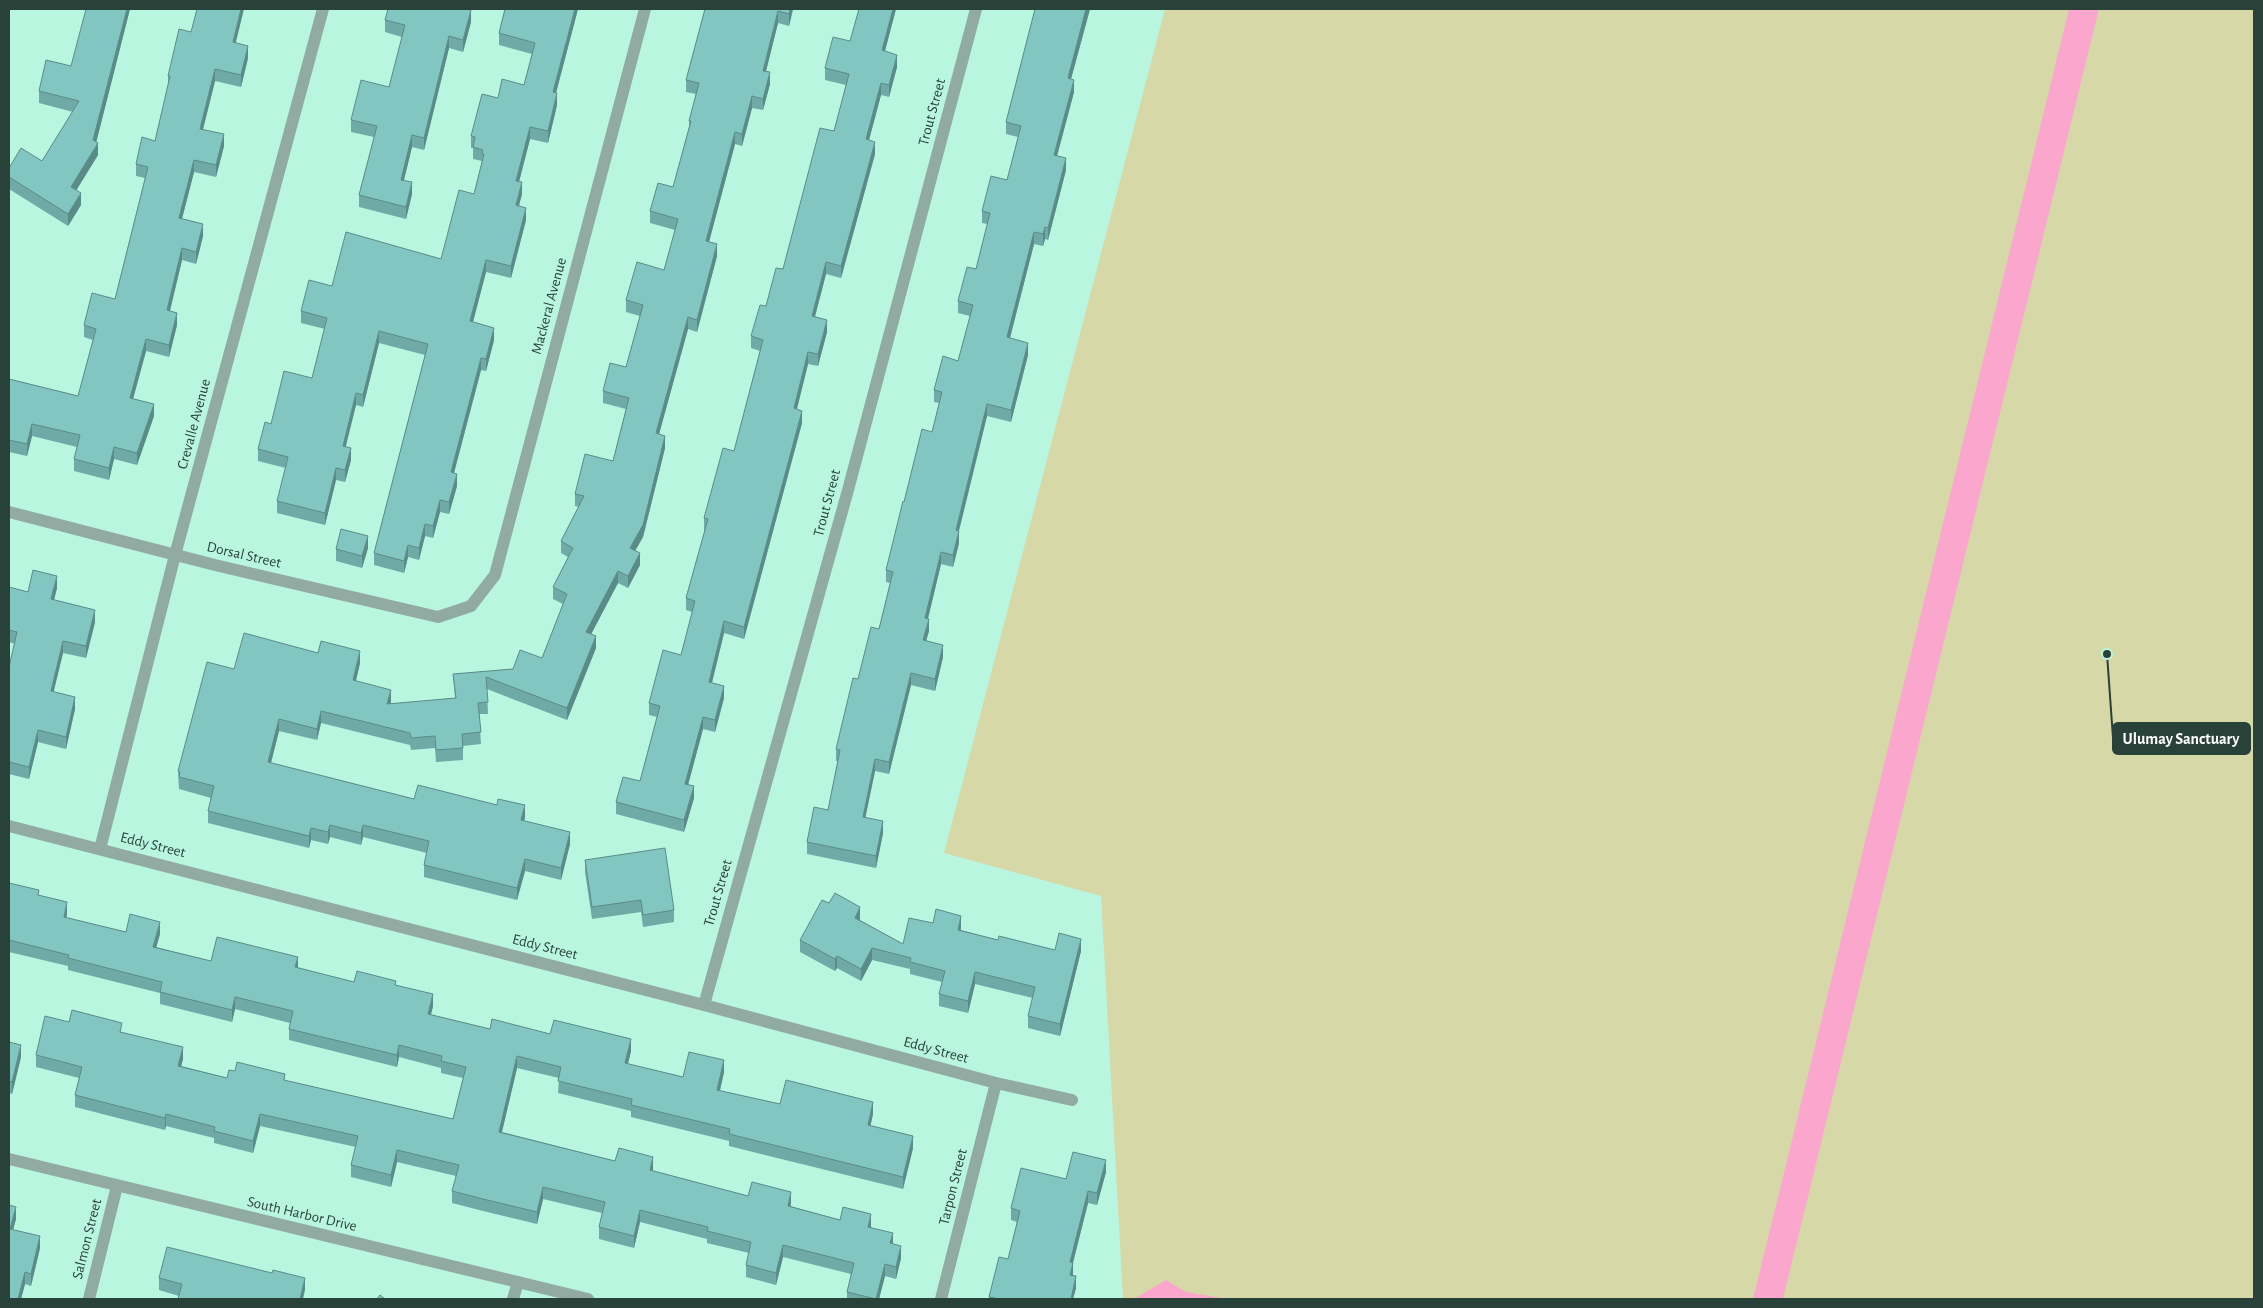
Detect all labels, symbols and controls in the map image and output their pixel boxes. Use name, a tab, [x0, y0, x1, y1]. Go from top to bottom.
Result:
street label: Trout Street	[916, 77, 948, 147]
street label: Mackeral Avenue	[529, 256, 569, 356]
street label: Crevalle Avenue	[175, 377, 213, 471]
street label: Trout Street	[811, 468, 843, 538]
street label: Dorsal Street	[205, 539, 283, 571]
callout: Ulumay Sanctuary	[2113, 723, 2250, 754]
text: Ulumay Sanctuary	[2123, 731, 2240, 748]
street label: Eddy Street	[119, 830, 187, 860]
street label: Trout Street	[701, 858, 735, 928]
street label: Eddy Street	[511, 932, 579, 962]
street label: Eddy Street	[902, 1034, 970, 1066]
street label: Tarpon Street	[936, 1147, 970, 1227]
street label: South Harbor Drive	[246, 1194, 358, 1234]
street label: Salmon Street	[70, 1197, 104, 1281]

